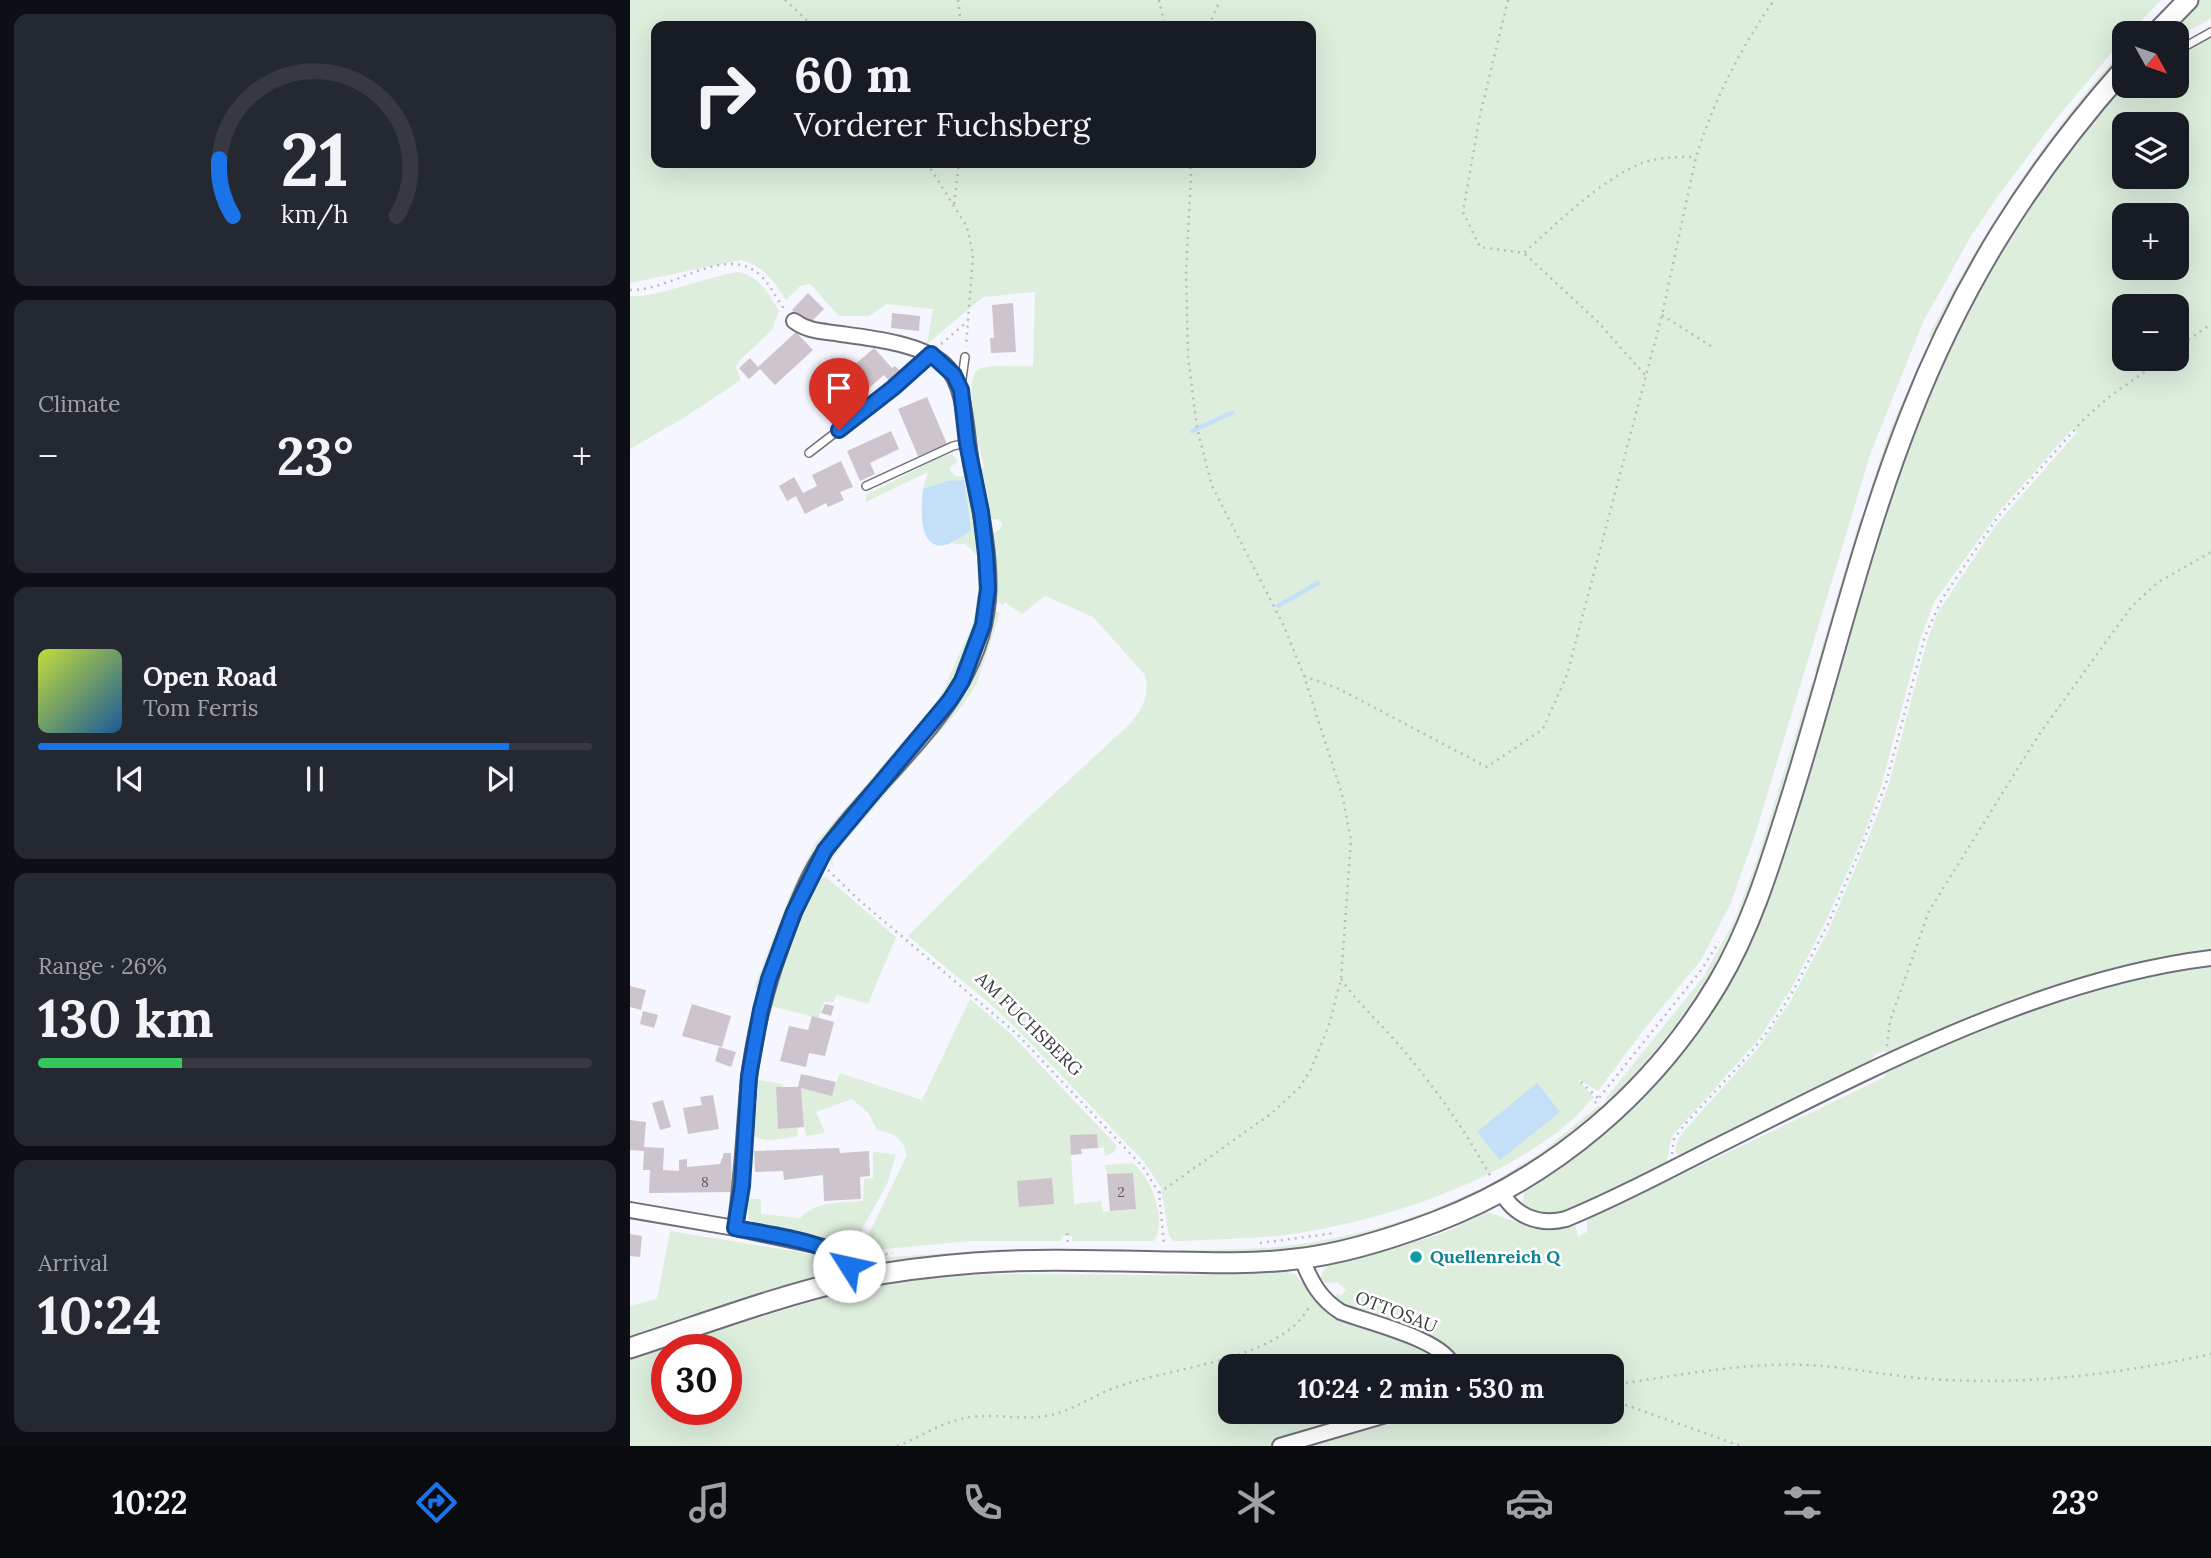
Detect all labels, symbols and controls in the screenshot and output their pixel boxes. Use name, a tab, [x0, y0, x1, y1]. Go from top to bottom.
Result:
north arrow	[2112, 21, 2189, 98]
map controls	[2112, 21, 2189, 371]
text: 60 m	[794, 43, 911, 105]
icon: right	[679, 49, 770, 140]
text: Vorderer Fuchsberg	[794, 104, 1090, 145]
button: layers	[2112, 112, 2189, 189]
text: 21	[281, 114, 349, 207]
text: km/h	[281, 198, 349, 230]
button: +	[2112, 203, 2189, 280]
button: −	[2112, 294, 2189, 371]
pin	[809, 358, 869, 430]
icon: arrive	[820, 369, 858, 407]
text: Climate	[38, 389, 120, 418]
text: 23°	[277, 423, 353, 489]
text: −	[38, 432, 58, 480]
text: +	[572, 432, 592, 480]
text: Open Road	[143, 660, 277, 693]
text: Tom Ferris	[143, 693, 258, 722]
icon: previous	[111, 760, 149, 798]
icon: pause	[296, 760, 334, 798]
icon: next	[481, 760, 519, 798]
text: Range · 26%	[38, 951, 167, 980]
street label: AM FUCHSBERG	[970, 966, 1088, 1081]
text: 130 km	[38, 985, 214, 1051]
house number: 8	[701, 1173, 709, 1191]
house number: 2	[1117, 1183, 1125, 1201]
position arrow	[812, 1229, 886, 1303]
place label: Quellenreich Q	[1430, 1245, 1561, 1268]
text: Arrival	[38, 1248, 108, 1277]
marker: Quellenreich Q	[1408, 1249, 1424, 1265]
text: 10:24	[38, 1282, 161, 1348]
street label: OTTOSAU	[1352, 1285, 1440, 1338]
speed limit sign: 30	[651, 1334, 742, 1425]
text: 10:24 · 2 min · 530 m	[1298, 1372, 1544, 1405]
icon: directions	[412, 1478, 461, 1527]
icon: music	[685, 1478, 734, 1527]
icon: phone	[958, 1478, 1007, 1527]
icon: climate	[1232, 1478, 1281, 1527]
icon: car	[1505, 1478, 1554, 1527]
icon: filters	[1778, 1478, 1827, 1527]
text: 10:22	[112, 1482, 188, 1523]
text: 23°	[2052, 1482, 2099, 1523]

